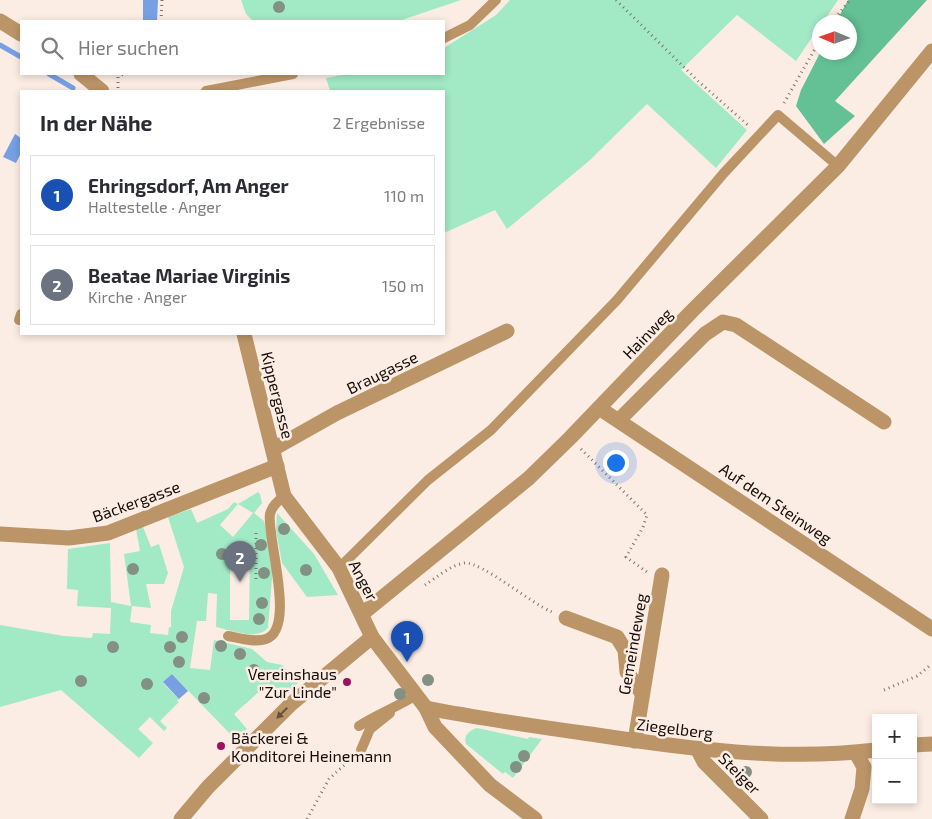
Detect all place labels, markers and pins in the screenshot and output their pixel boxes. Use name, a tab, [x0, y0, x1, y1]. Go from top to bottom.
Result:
pin: 2	[224, 541, 256, 582]
pin: 1	[391, 621, 423, 662]
place label: Vereinshaus "Zur Linde"	[248, 664, 337, 701]
marker: Vereinshaus "Zur Linde"	[341, 676, 353, 688]
place label: Bäckerei & Konditorei Heinemann	[231, 728, 392, 765]
marker: Bäckerei & Konditorei Heinemann	[215, 740, 227, 752]

